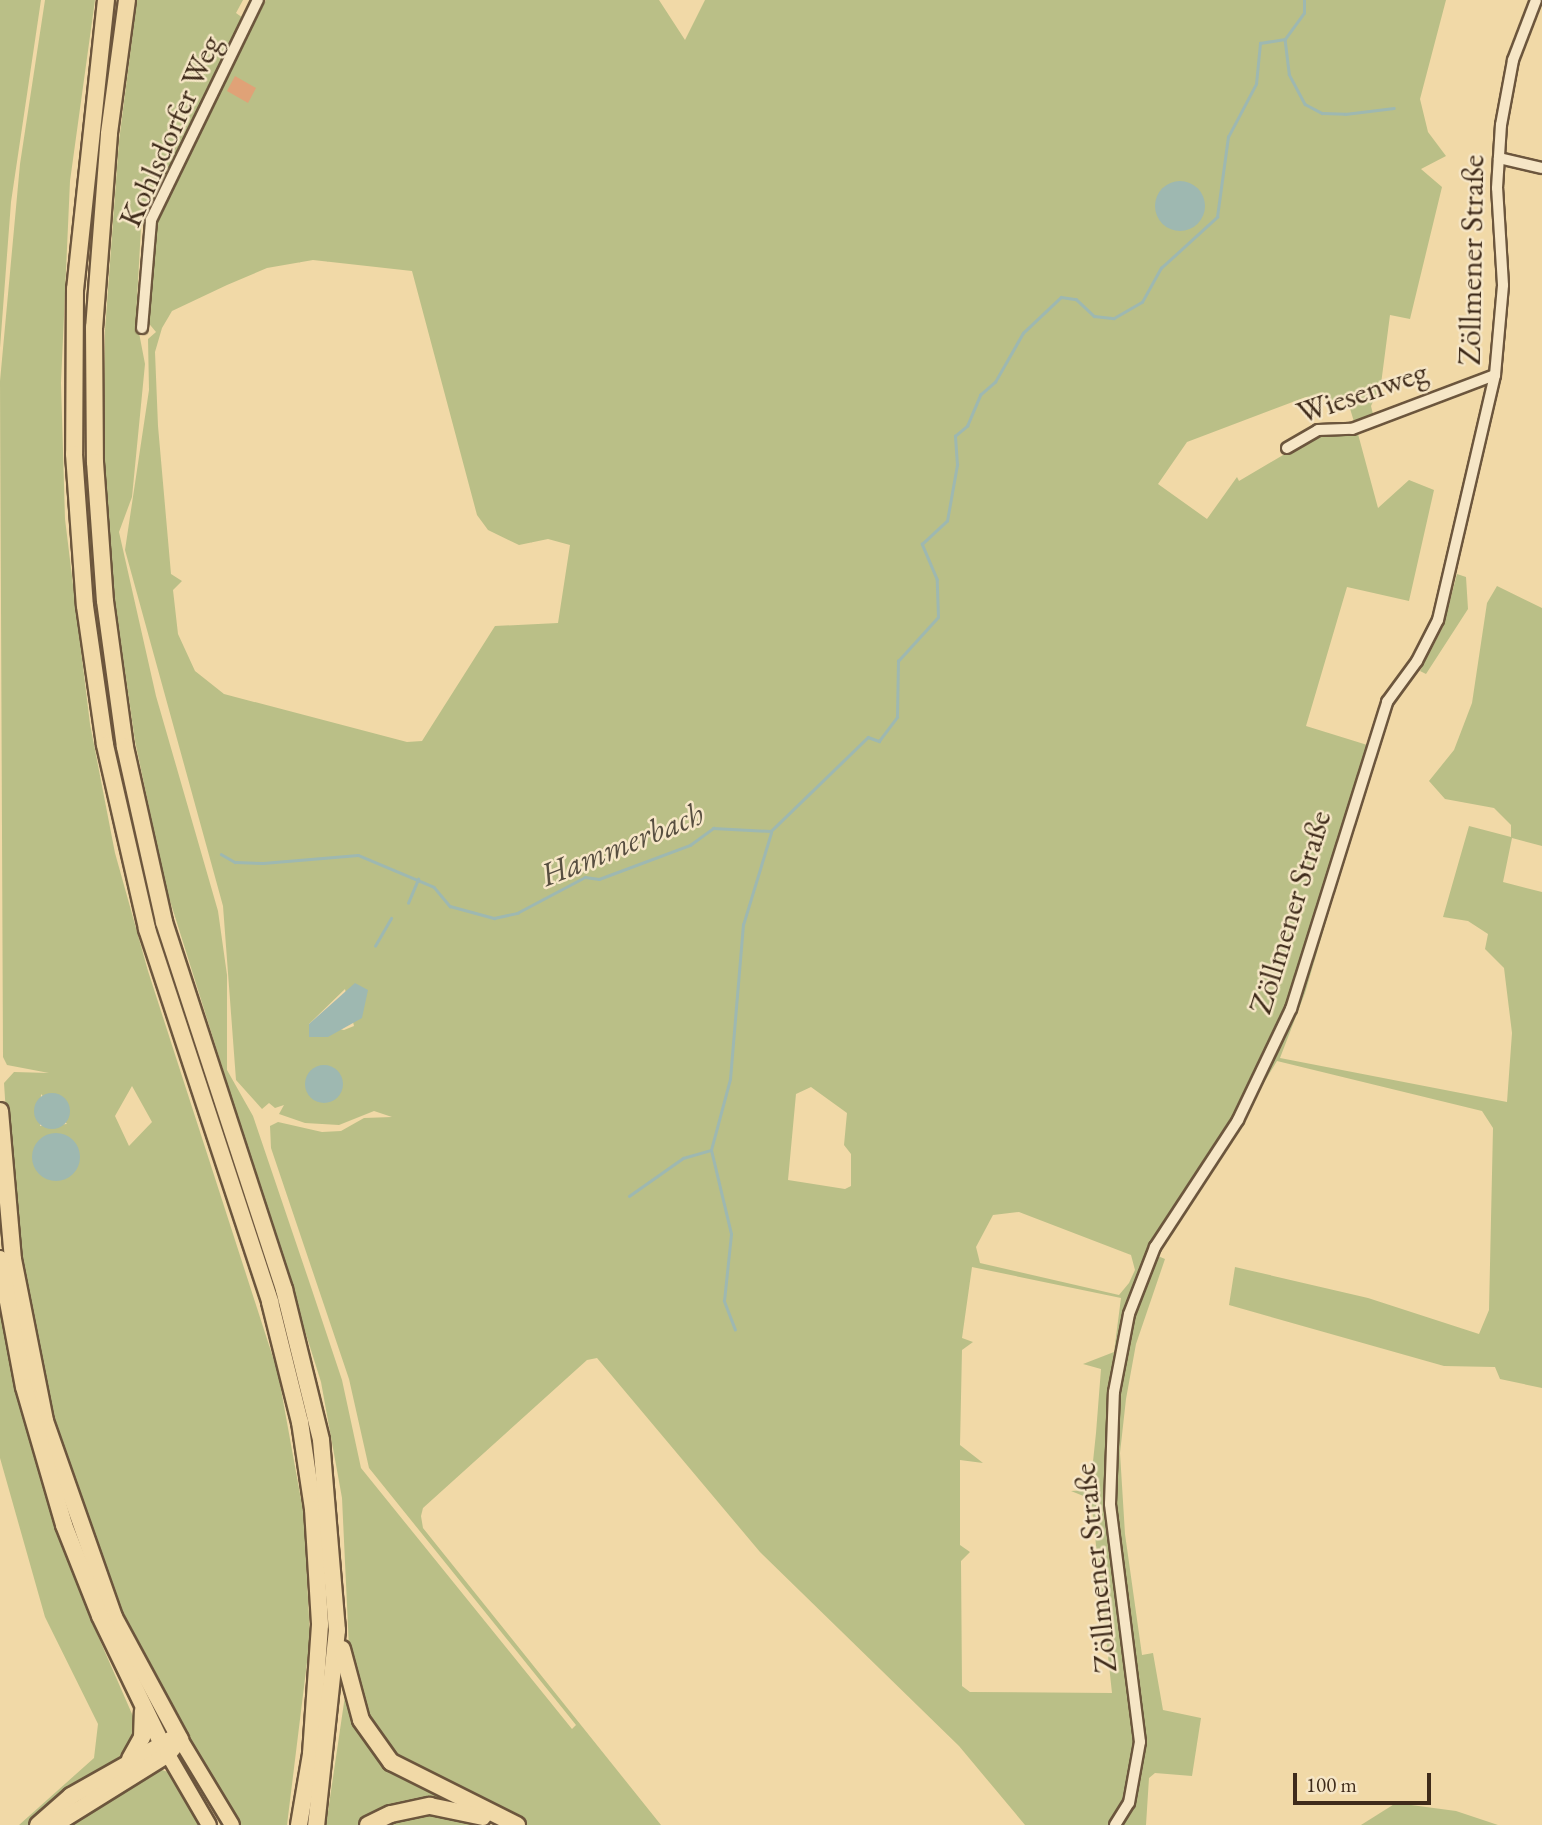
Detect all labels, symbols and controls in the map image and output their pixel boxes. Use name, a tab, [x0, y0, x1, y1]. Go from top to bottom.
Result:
street label: Kohlsdorfer Weg	[111, 29, 229, 233]
street label: Zöllmener Straße	[1450, 154, 1492, 366]
street label: Wiesenweg	[1292, 352, 1432, 432]
water label: Hammerbach	[535, 793, 709, 895]
street label: Zöllmener Straße	[1241, 806, 1339, 1018]
street label: Zöllmener Straße	[1065, 1461, 1125, 1675]
scale bar	[1297, 1758, 1435, 1802]
text: 100 m	[1306, 1771, 1357, 1798]

